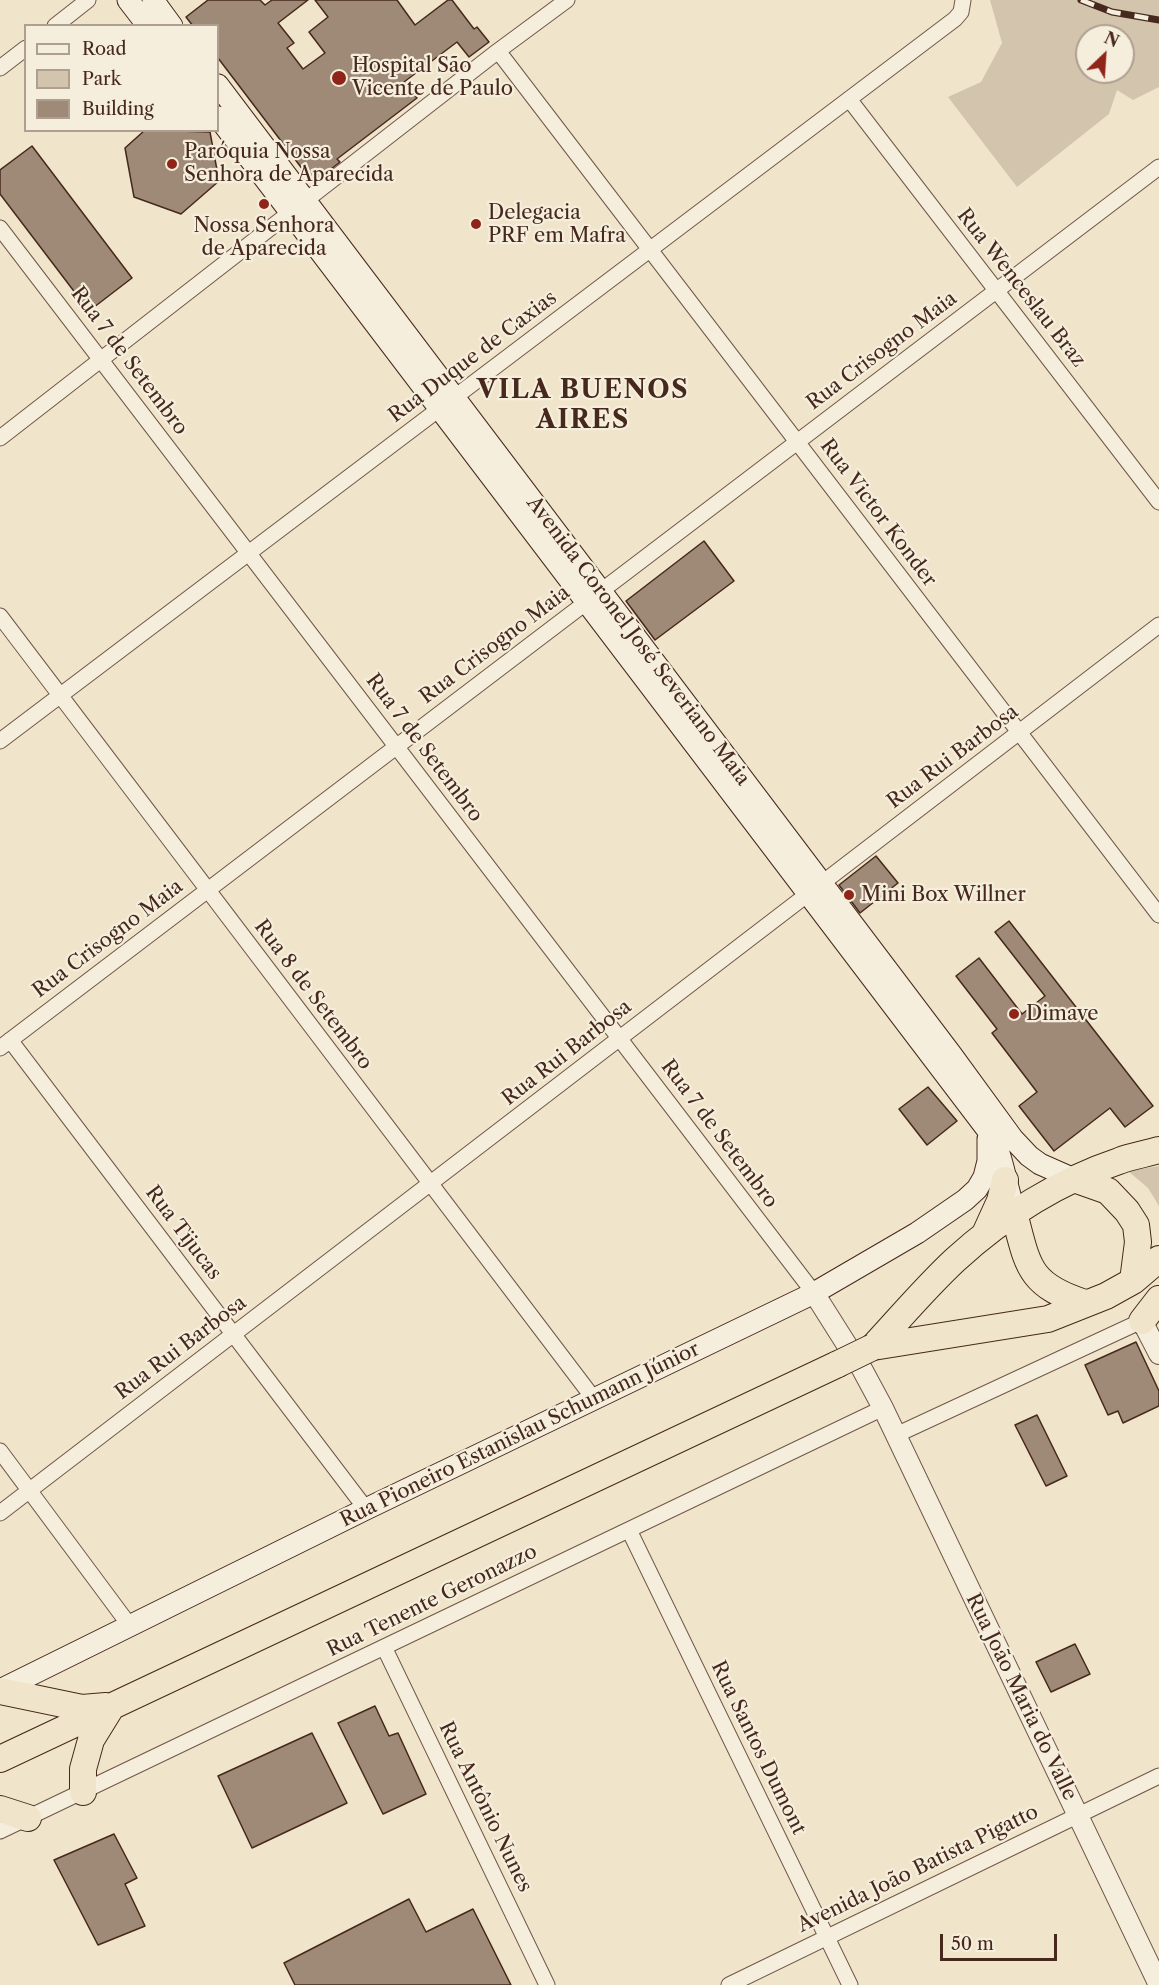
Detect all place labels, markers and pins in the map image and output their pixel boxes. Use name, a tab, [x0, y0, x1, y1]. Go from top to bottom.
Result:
place label: Hospital São Vicente de Paulo	[352, 54, 513, 101]
marker: Hospital São Vicente de Paulo	[330, 69, 348, 87]
place label: Paróquia Nossa Senhora de Aparecida	[184, 140, 394, 187]
marker: Paróquia Nossa Senhora de Aparecida	[165, 157, 179, 171]
marker: Nossa Senhora de Aparecida	[257, 197, 271, 211]
place label: Delegacia PRF em Mafra	[488, 201, 626, 248]
place label: Nossa Senhora de Aparecida	[194, 214, 334, 261]
marker: Delegacia PRF em Mafra	[469, 217, 483, 231]
place label: Mini Box Willner	[861, 883, 1026, 907]
marker: Mini Box Willner	[842, 888, 856, 902]
place label: Dimave	[1026, 1002, 1098, 1026]
marker: Dimave	[1007, 1007, 1021, 1021]

